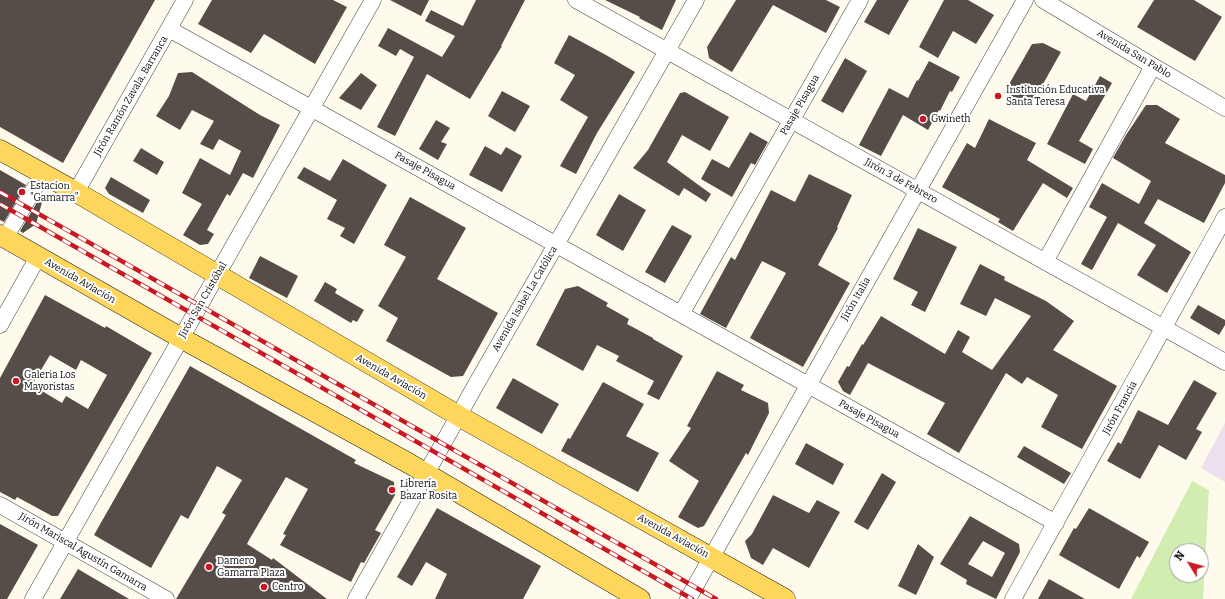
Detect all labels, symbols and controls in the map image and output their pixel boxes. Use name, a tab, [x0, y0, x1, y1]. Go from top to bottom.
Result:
street label: Avenida San Pablo	[1095, 27, 1173, 81]
street label: Jirón Ramón Zavala, Barranca	[92, 34, 170, 158]
street label: Pasaje Pisagua	[778, 73, 822, 137]
place label: Institución Educativa Santa Teresa	[1006, 84, 1105, 108]
marker: Institución Educativa Santa Teresa	[993, 91, 1003, 101]
place label: Gwineth	[931, 113, 971, 125]
marker: Gwineth	[918, 114, 928, 124]
street label: Pasaje Pisagua	[392, 149, 458, 193]
street label: Jirón 3 de Febrero	[862, 156, 940, 206]
place label: Estacion "Gamarra"	[30, 180, 79, 204]
marker: Estacion "Gamarra"	[17, 187, 27, 197]
street label: Avenida Isabel La Católica	[490, 244, 560, 354]
street label: Avenida Aviación	[42, 256, 118, 306]
street label: Jirón San Cristóbal	[176, 260, 230, 340]
street label: Jirón Italia	[839, 275, 873, 323]
street label: Avenida Aviación	[353, 352, 429, 402]
place label: Galeria Los Mayoristas	[24, 369, 76, 392]
marker: Galeria Los Mayoristas	[11, 376, 21, 386]
street label: Jirón Francia	[1100, 379, 1140, 437]
street label: Pasaje Pisagua	[836, 397, 902, 441]
place label: Librería Bazar Rosita	[400, 478, 457, 502]
marker: Librería Bazar Rosita	[387, 485, 397, 495]
street label: Jirón Mariscal Agustín Gamarra	[17, 510, 149, 594]
street label: Avenida Aviación	[635, 511, 711, 561]
north arrow	[1169, 543, 1209, 583]
text: N	[1172, 549, 1188, 563]
place label: Damero Gamarra Plaza	[217, 555, 285, 578]
marker: Damero Gamarra Plaza	[204, 562, 214, 572]
place label: Centro	[272, 581, 304, 593]
marker: Centro	[259, 582, 269, 592]

